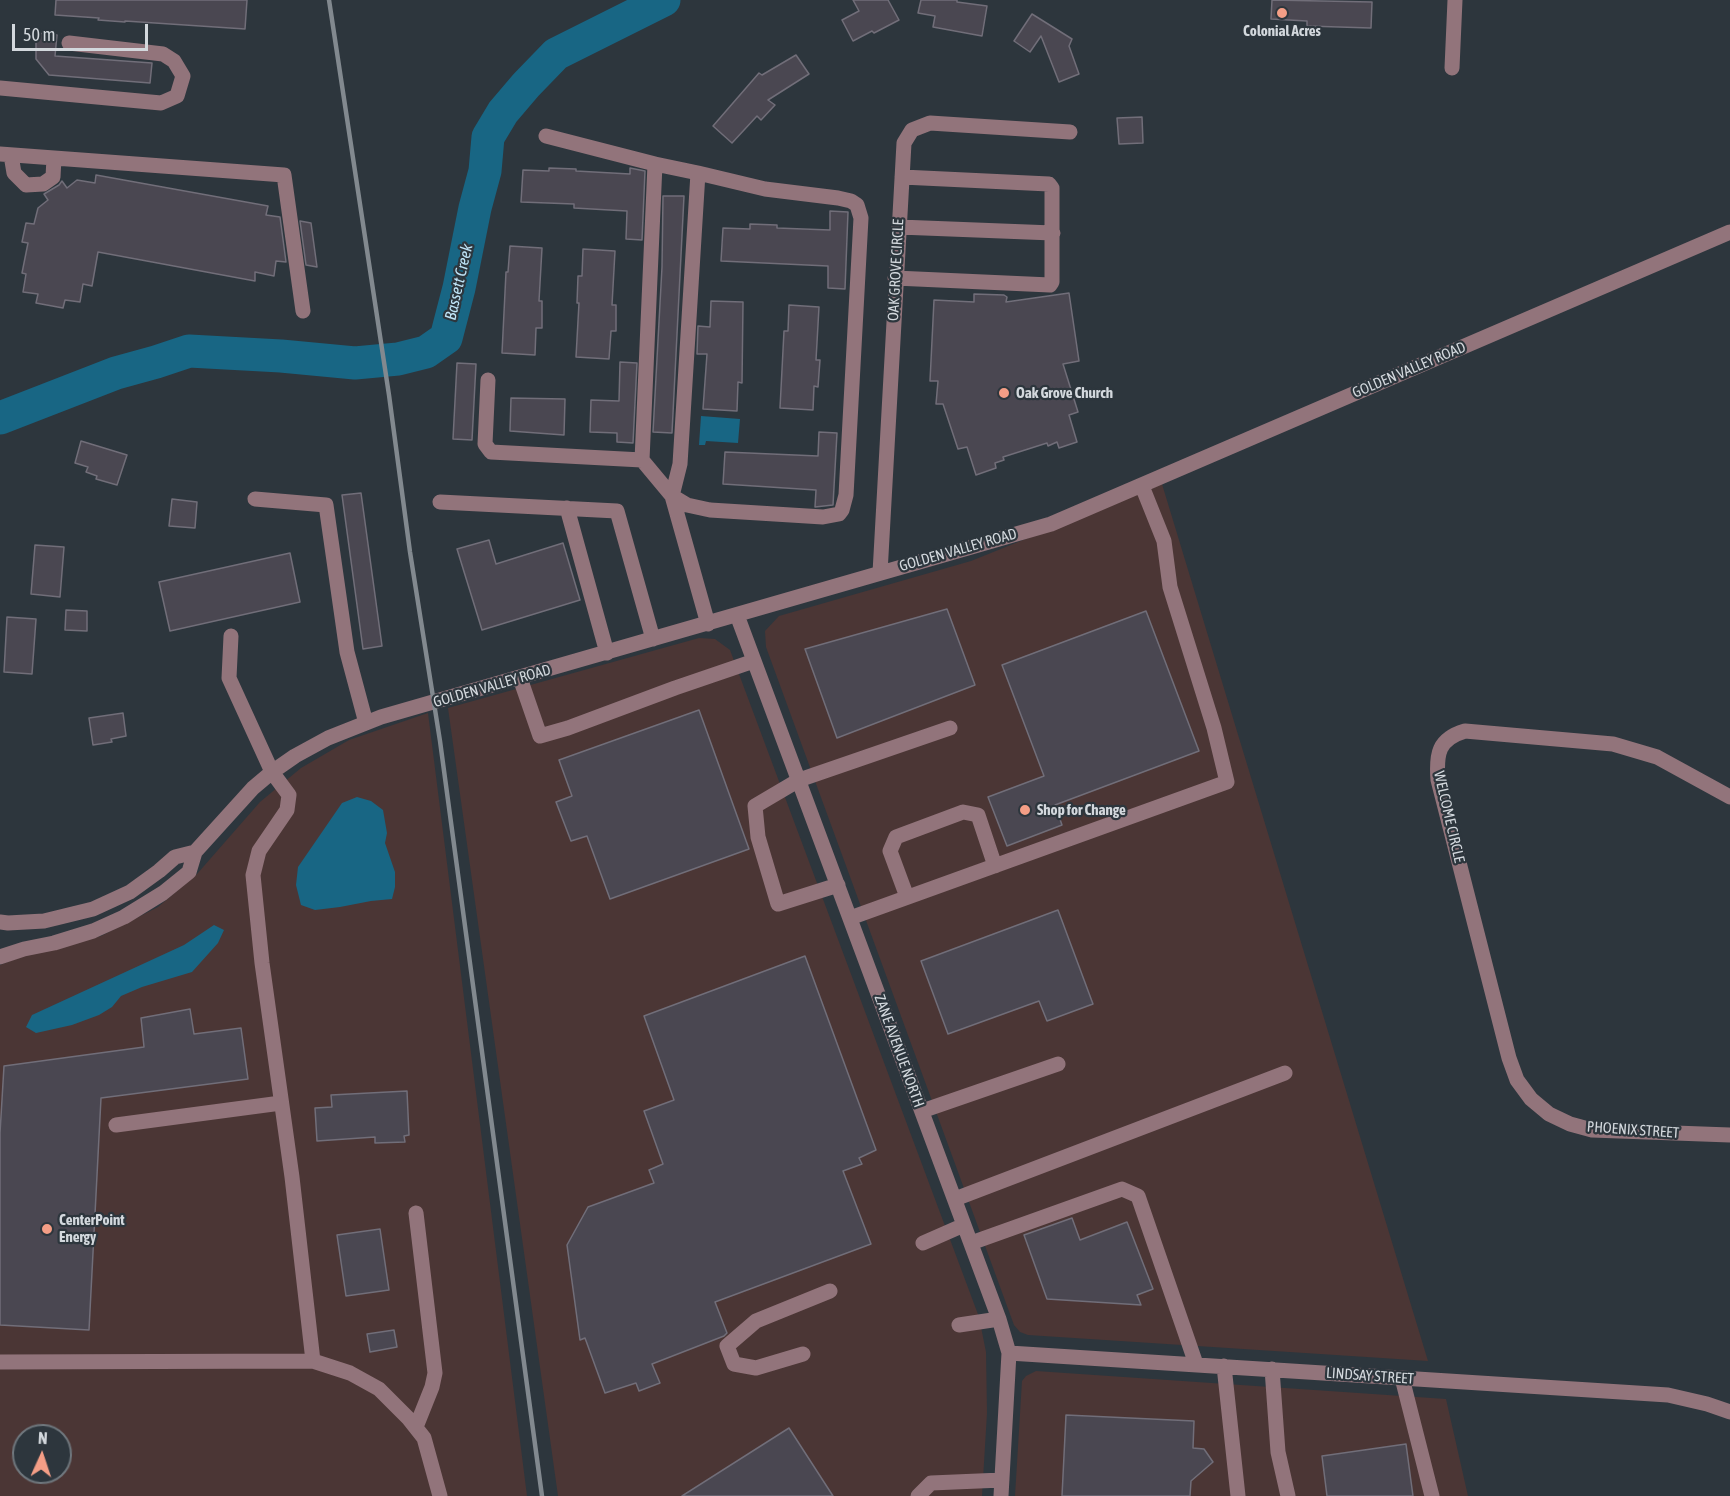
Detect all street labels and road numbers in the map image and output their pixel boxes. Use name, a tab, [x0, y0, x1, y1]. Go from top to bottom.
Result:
street label: OAK GROVE CIRCLE	[884, 219, 908, 321]
street label: GOLDEN VALLEY ROAD	[1350, 338, 1468, 402]
street label: GOLDEN VALLEY ROAD	[897, 525, 1019, 575]
street label: GOLDEN VALLEY ROAD	[431, 661, 553, 711]
street label: WELCOME CIRCLE	[1430, 769, 1468, 865]
street label: ZANE AVENUE NORTH	[870, 992, 928, 1110]
street label: PHOENIX STREET	[1586, 1118, 1680, 1142]
street label: LINDSAY STREET	[1325, 1364, 1415, 1388]

